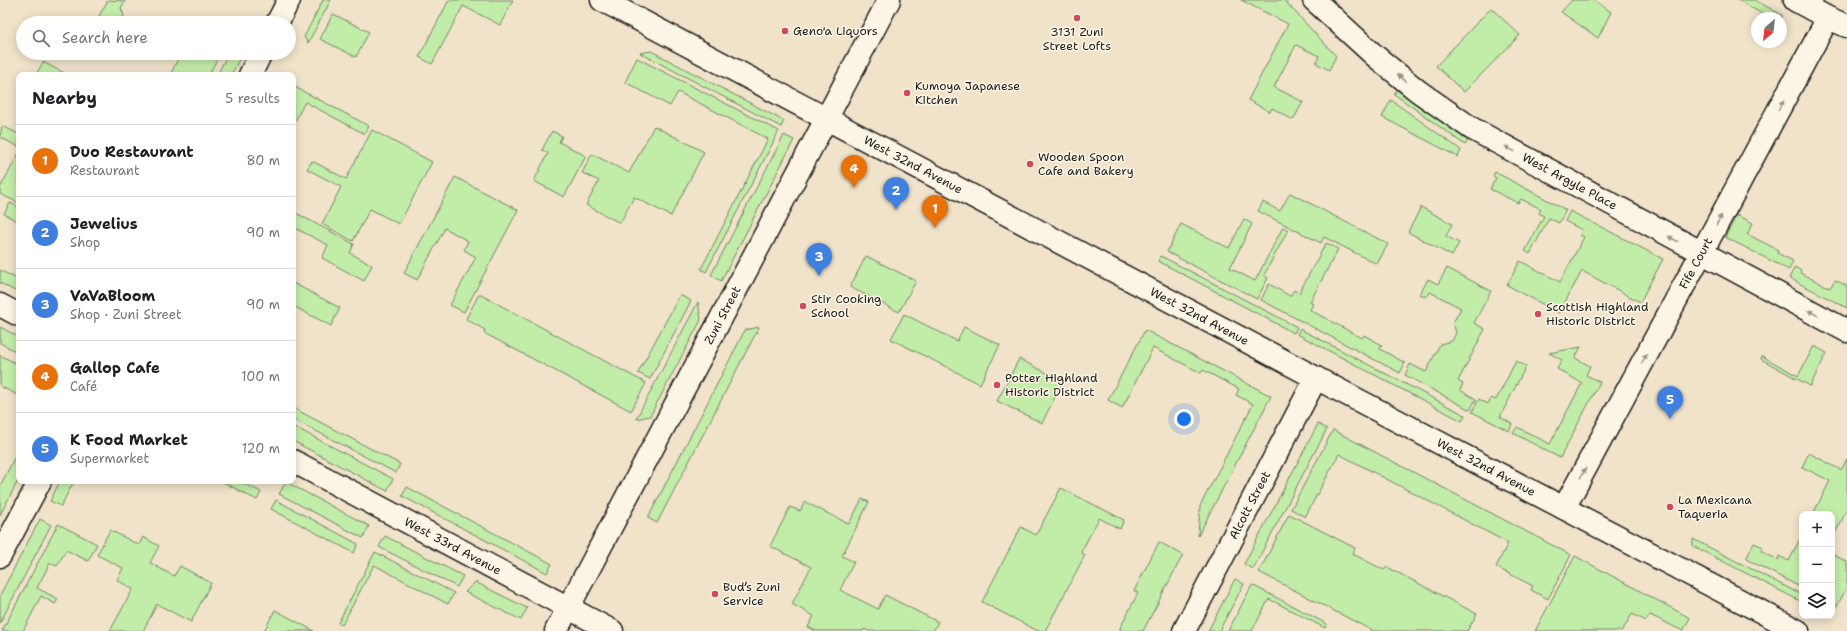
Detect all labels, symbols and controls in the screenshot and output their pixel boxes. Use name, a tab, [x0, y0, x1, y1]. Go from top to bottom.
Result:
north arrow	[1751, 12, 1787, 48]
marker: 3131 Zuni Street Lofts	[1072, 13, 1082, 23]
search box	[16, 16, 296, 60]
place label: Geno'a Liquors	[793, 23, 878, 39]
place label: 3131 Zuni Street Lofts	[1043, 24, 1111, 54]
marker: Geno'a Liquors	[780, 26, 790, 36]
icon: search	[30, 27, 52, 49]
text: Search here	[62, 28, 148, 48]
one-way arrow	[1396, 73, 1407, 82]
place label: Kumoya Japanese Kitchen	[915, 78, 1020, 108]
text: Nearby	[32, 87, 97, 109]
marker: Kumoya Japanese Kitchen	[902, 88, 912, 98]
text: 5 results	[225, 90, 280, 107]
one-way arrow	[1778, 100, 1784, 111]
street label: West 32nd Avenue	[861, 133, 965, 197]
text: Duo Restaurant	[70, 142, 194, 162]
one-way arrow	[1504, 146, 1516, 153]
place label: Wooden Spoon Cafe and Bakery	[1038, 149, 1134, 179]
street label: West Argyle Place	[1519, 149, 1620, 214]
text: 1	[42, 152, 48, 169]
text: 80 m	[246, 152, 280, 169]
pin: 4	[841, 155, 867, 188]
marker: Wooden Spoon Cafe and Bakery	[1025, 159, 1035, 169]
text: Restaurant	[70, 162, 140, 179]
pin: 2	[883, 177, 909, 210]
pin: 1	[922, 195, 948, 228]
text: Jewelius	[70, 214, 138, 234]
one-way arrow	[1716, 214, 1723, 226]
text: 2	[40, 224, 50, 241]
text: 90 m	[246, 224, 280, 241]
text: Shop	[70, 234, 100, 251]
one-way arrow	[1667, 235, 1679, 242]
street label: Fife Court	[1675, 235, 1716, 292]
pin: 3	[806, 243, 832, 276]
street label: Zuni Street	[701, 283, 745, 347]
street label: West 32nd Avenue	[1147, 284, 1252, 349]
text: VaVaBloom	[70, 286, 155, 306]
place label: Stir Cooking School	[811, 291, 881, 321]
text: 3	[40, 296, 50, 313]
text: 90 m	[246, 296, 280, 313]
place label: Scottish Highland Historic District	[1546, 299, 1649, 329]
marker: Stir Cooking School	[798, 301, 808, 311]
text: Shop · Zuni Street	[70, 306, 182, 323]
marker: Scottish Highland Historic District	[1533, 309, 1543, 319]
one-way arrow	[1807, 309, 1818, 316]
one-way arrow	[1641, 353, 1648, 365]
text: Gallop Cafe	[70, 358, 160, 378]
text: 4	[40, 368, 50, 385]
text: 100 m	[241, 368, 280, 385]
place label: Potter Highland Historic District	[1005, 370, 1098, 400]
text: Café	[70, 378, 97, 395]
marker: Potter Highland Historic District	[992, 380, 1002, 390]
pin: 5	[1657, 386, 1683, 419]
your location	[1174, 409, 1194, 429]
text: K Food Market	[70, 430, 188, 450]
street label: West 32nd Avenue	[1434, 435, 1539, 500]
text: 5	[41, 440, 49, 457]
text: 120 m	[242, 440, 280, 457]
text: Supermarket	[70, 450, 149, 467]
street label: Alcott Street	[1225, 468, 1274, 542]
one-way arrow	[1579, 468, 1586, 479]
place label: La Mexicana Taqueria	[1678, 492, 1752, 522]
marker: La Mexicana Taqueria	[1665, 502, 1675, 512]
map controls	[1799, 511, 1835, 619]
button: +	[1799, 511, 1835, 547]
street label: West 33rd Avenue	[401, 514, 504, 579]
button: −	[1799, 547, 1835, 583]
place label: Bud’s Zuni Service	[723, 579, 780, 609]
button: layers	[1799, 583, 1835, 619]
marker: Bud’s Zuni Service	[710, 589, 720, 599]

